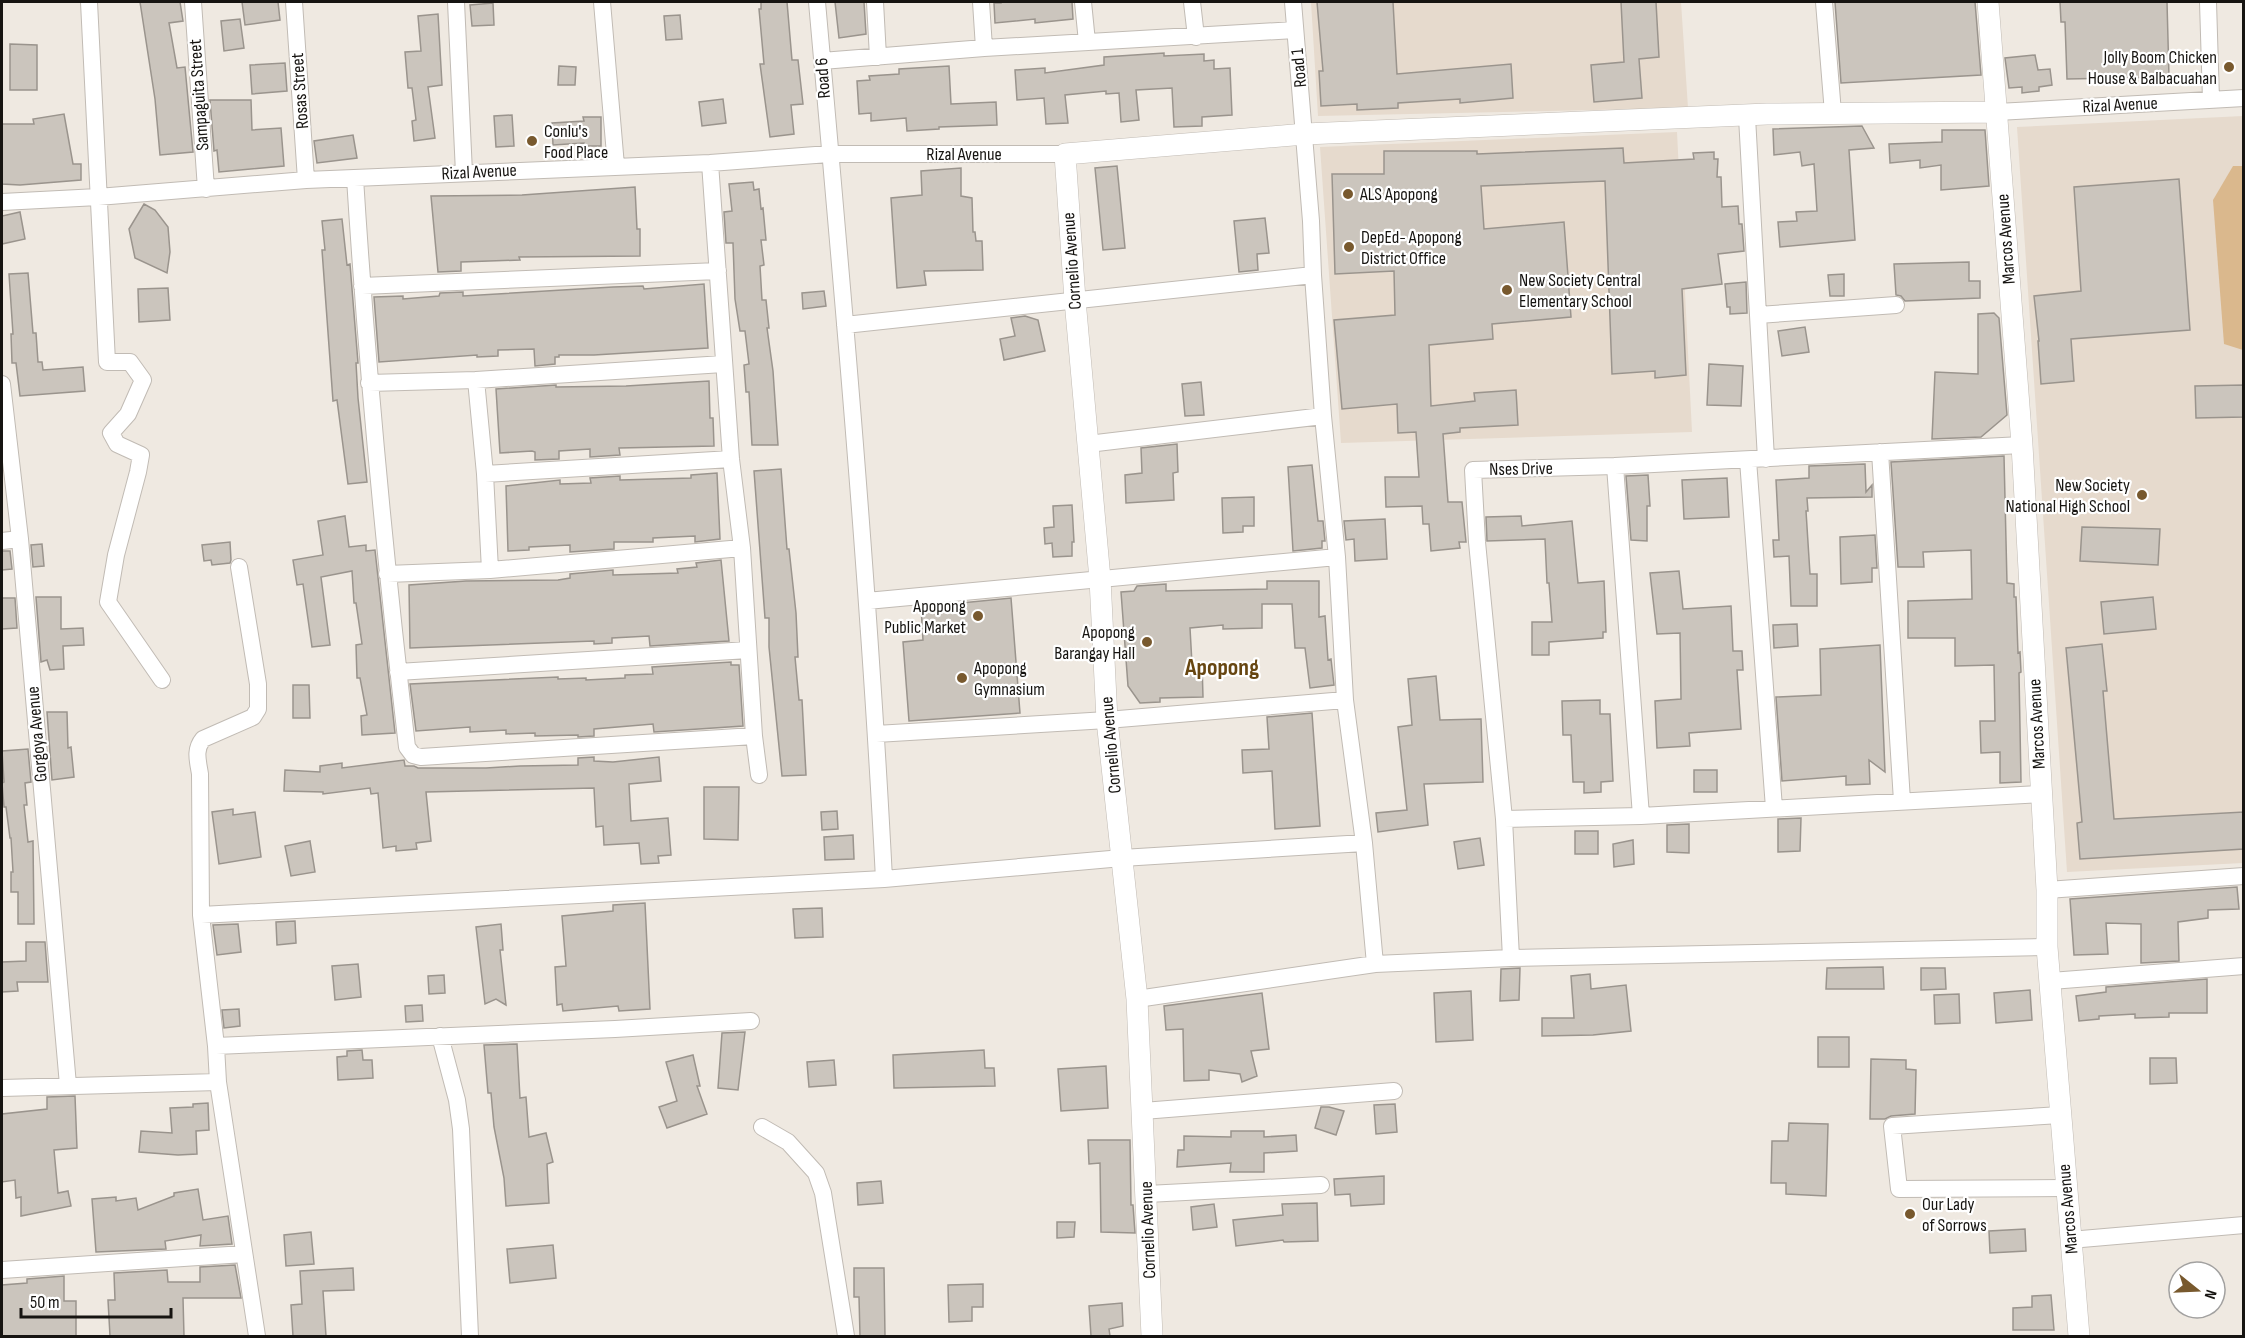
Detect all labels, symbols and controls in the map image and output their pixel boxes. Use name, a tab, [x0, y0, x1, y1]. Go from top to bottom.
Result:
street label: Sampaguita Street	[185, 38, 213, 151]
street label: Road 1	[1287, 47, 1311, 88]
place label: Jolly Boom Chicken House & Balbacuahan	[2088, 47, 2217, 89]
street label: Rosas Street	[287, 52, 313, 130]
street label: Road 6	[811, 57, 835, 99]
marker: Jolly Boom Chicken House & Balbacuahan	[2222, 60, 2236, 74]
street label: Rizal Avenue	[2082, 93, 2158, 117]
place label: Conlu's Food Place	[544, 121, 608, 163]
marker: Conlu's Food Place	[525, 134, 539, 148]
street label: Rizal Avenue	[926, 144, 1002, 165]
street label: Rizal Avenue	[441, 160, 517, 184]
place label: ALS Apopong	[1359, 184, 1438, 205]
marker: ALS Apopong	[1341, 187, 1355, 201]
street label: Marcos Avenue	[1992, 193, 2020, 285]
street label: Cornelio Avenue	[1058, 212, 1086, 310]
place label: DepEd- Apopong District Office	[1361, 227, 1462, 269]
marker: DepEd- Apopong District Office	[1342, 240, 1356, 254]
place label: New Society Central Elementary School	[1519, 270, 1641, 312]
marker: New Society Central Elementary School	[1500, 283, 1514, 297]
street label: Nses Drive	[1489, 458, 1553, 480]
place label: New Society National High School	[2006, 475, 2130, 517]
marker: New Society National High School	[2135, 488, 2149, 502]
place label: Apopong Public Market	[884, 596, 967, 638]
marker: Apopong Public Market	[971, 609, 985, 623]
place label: Apopong Barangay Hall	[1054, 622, 1135, 664]
marker: Apopong Barangay Hall	[1140, 635, 1154, 649]
district label: Apopong	[1184, 653, 1259, 682]
place label: Apopong Gymnasium	[973, 658, 1045, 700]
marker: Apopong Gymnasium	[955, 671, 969, 685]
street label: Marcos Avenue	[2024, 678, 2050, 770]
street label: Gorgoya Avenue	[22, 685, 52, 783]
street label: Cornelio Avenue	[1096, 695, 1126, 795]
street label: Marcos Avenue	[2054, 1163, 2082, 1255]
street label: Cornelio Avenue	[1136, 1181, 1160, 1279]
place label: Our Lady of Sorrows	[1922, 1194, 1987, 1236]
marker: Our Lady of Sorrows	[1903, 1207, 1917, 1221]
north arrow	[2167, 1260, 2227, 1320]
scale bar	[21, 1281, 171, 1319]
text: N	[2199, 1287, 2220, 1301]
text: 50 m	[30, 1292, 60, 1313]

